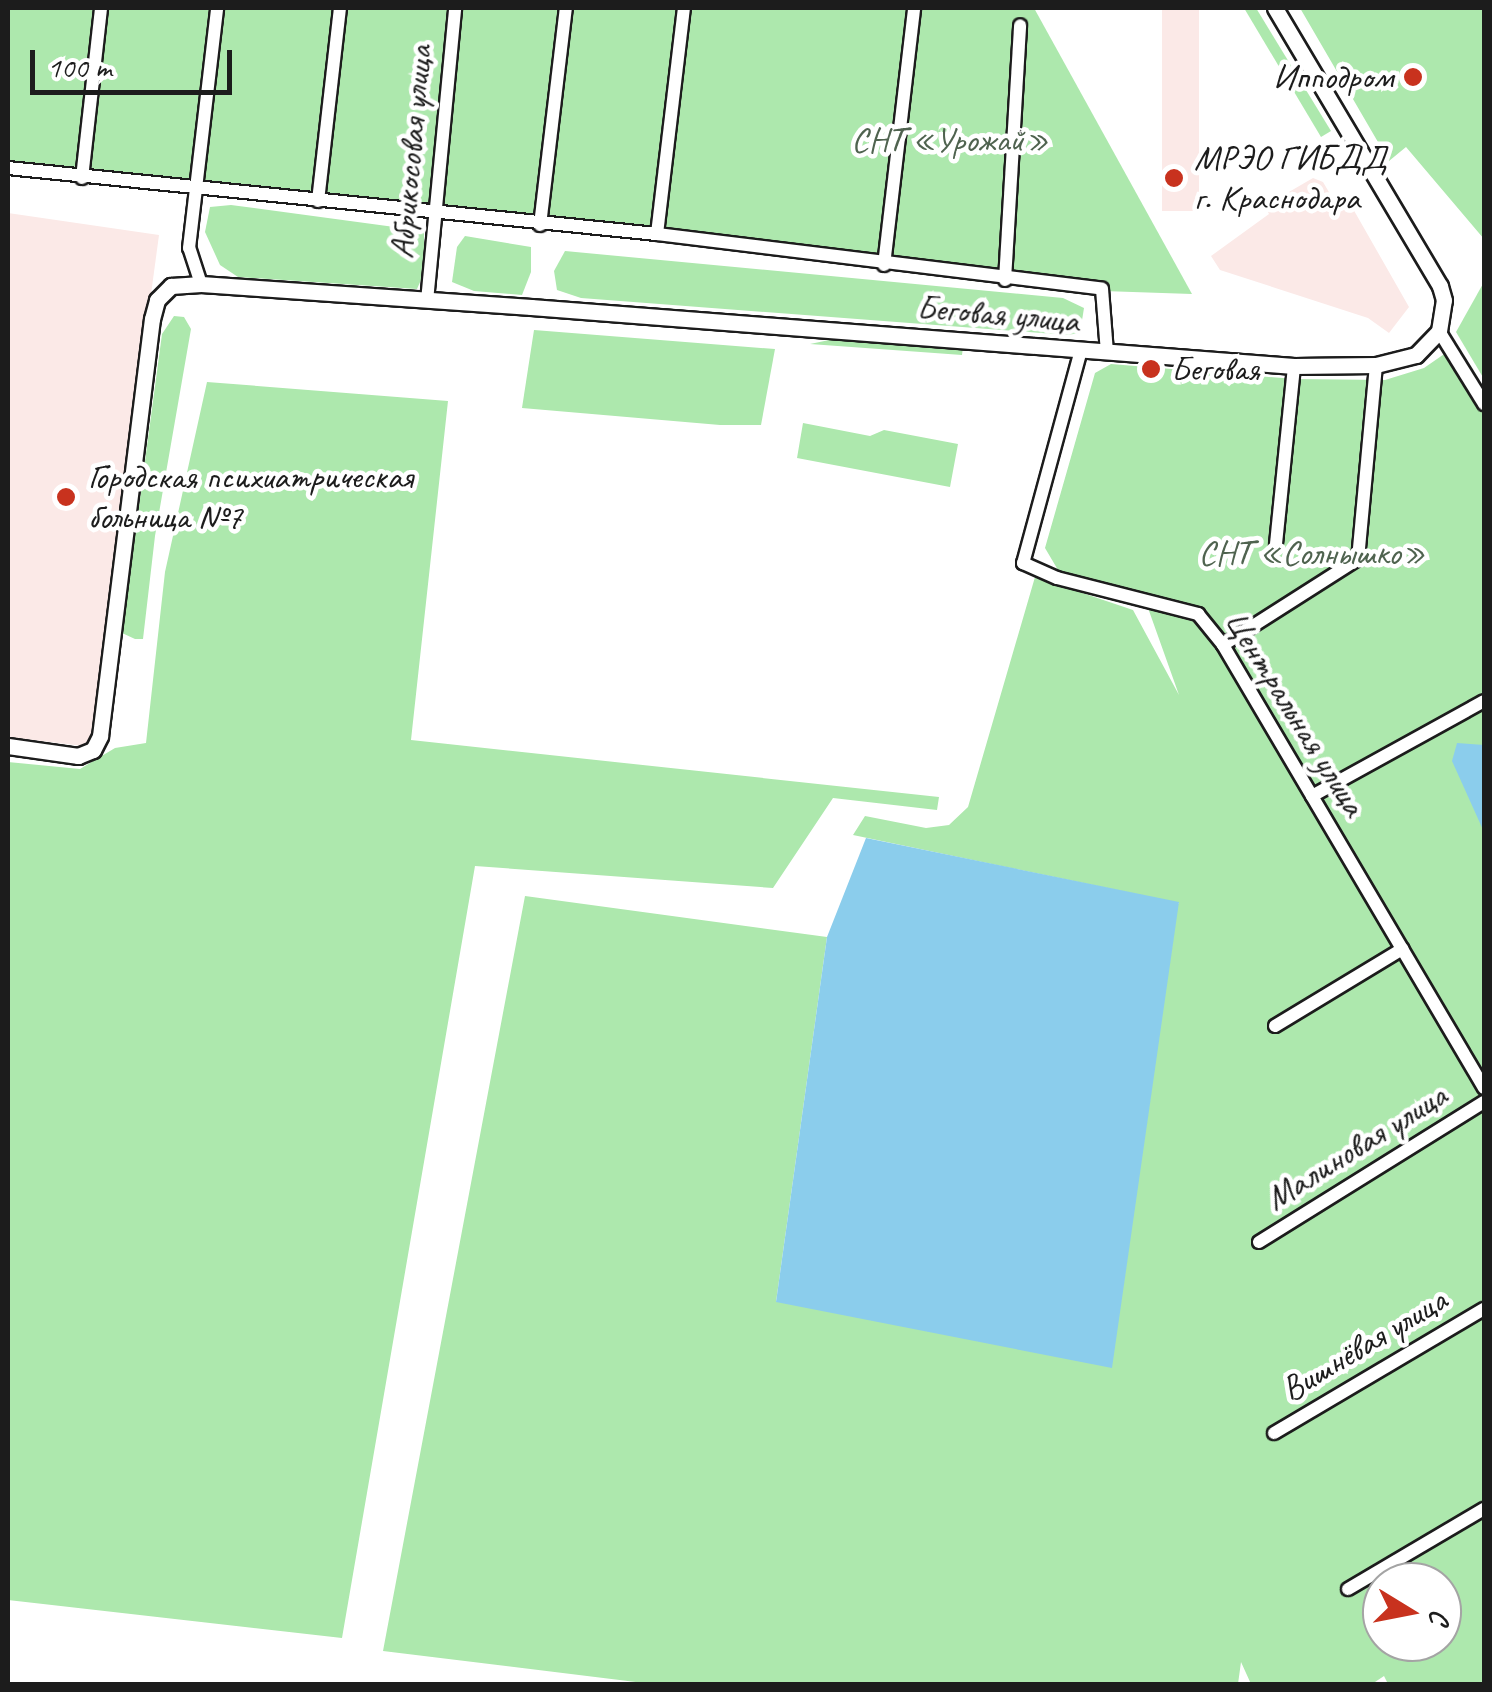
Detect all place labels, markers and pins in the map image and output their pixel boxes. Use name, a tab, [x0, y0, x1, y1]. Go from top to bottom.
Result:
place label: Ипподром	[1273, 56, 1393, 98]
marker: Ипподром	[1402, 66, 1424, 88]
place label: МРЭО ГИБДД г. Краснодара	[1194, 137, 1387, 219]
marker: МРЭО ГИБДД г. Краснодара	[1163, 167, 1185, 189]
place label: Беговая	[1171, 348, 1259, 390]
marker: Беговая	[1140, 358, 1162, 380]
place label: Городская психиатрическая больница №7	[88, 456, 405, 538]
marker: Городская психиатрическая больница №7	[53, 484, 79, 510]

